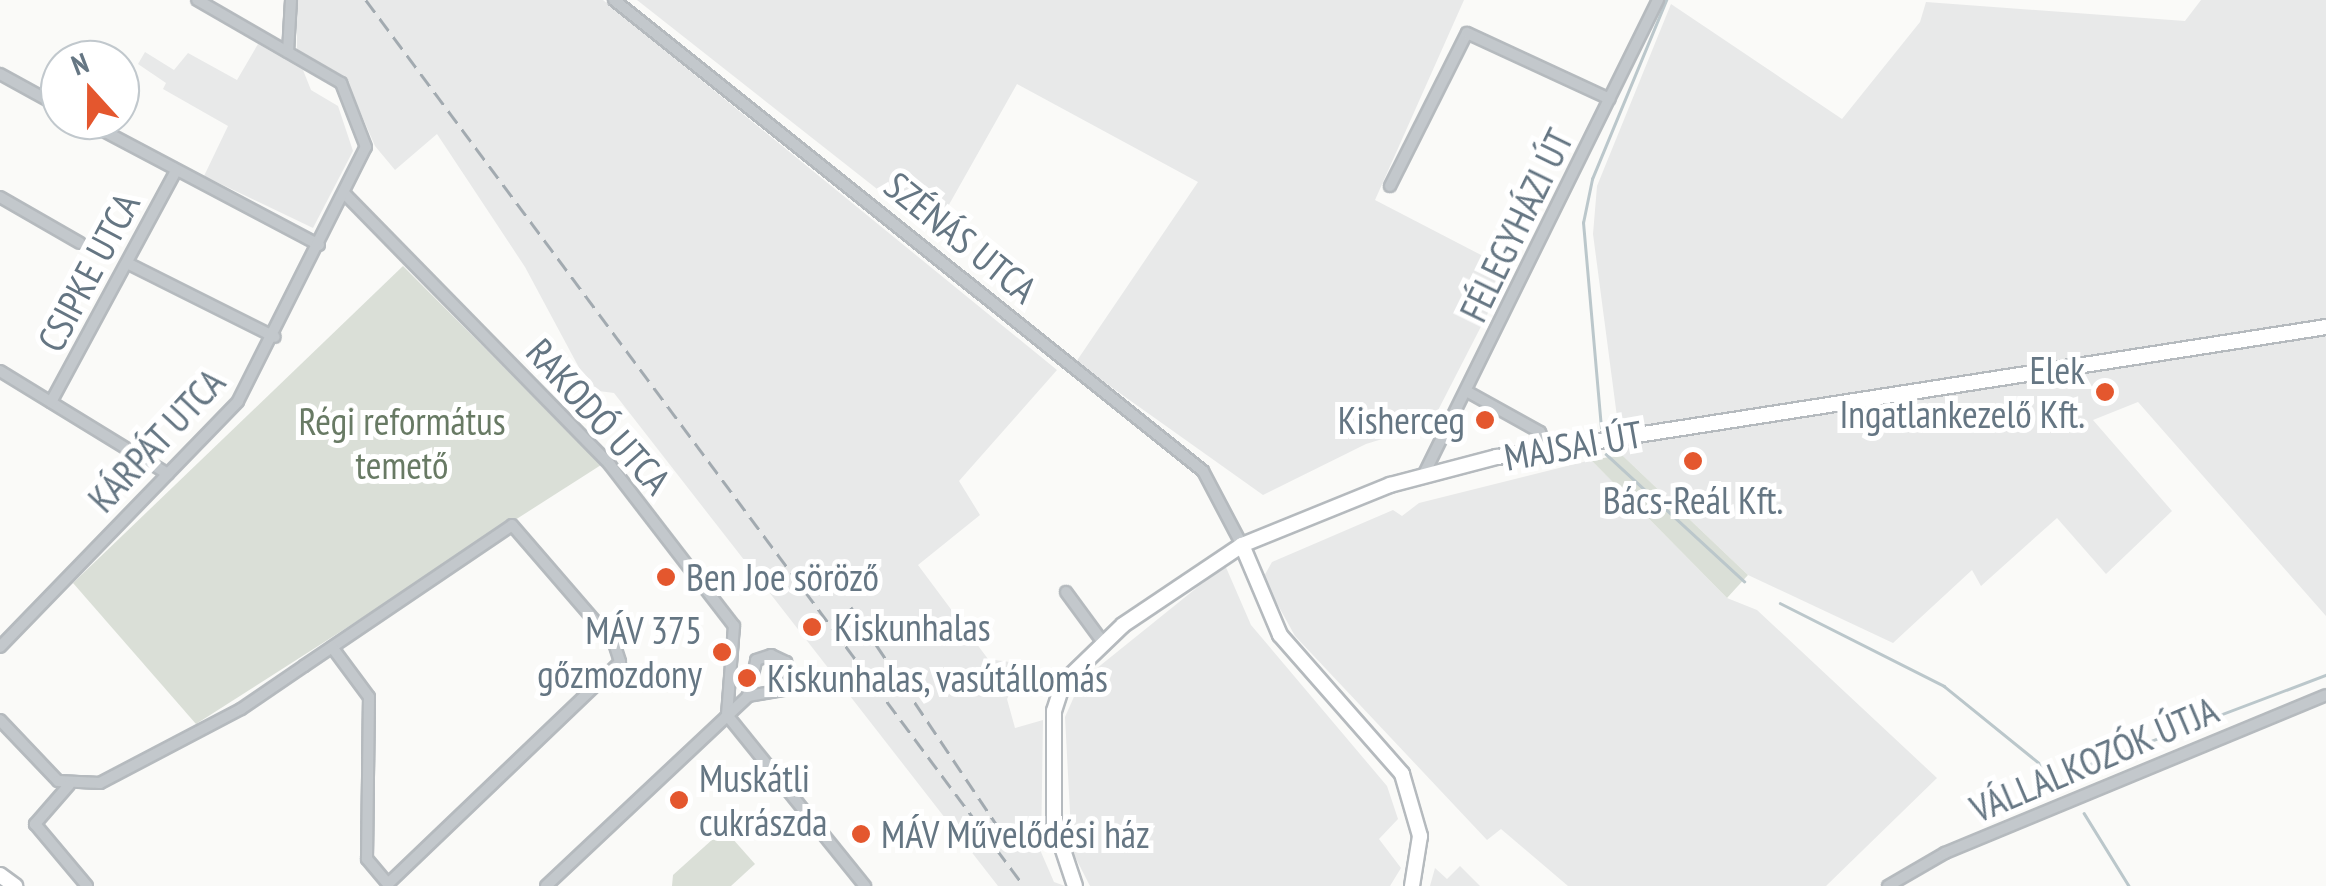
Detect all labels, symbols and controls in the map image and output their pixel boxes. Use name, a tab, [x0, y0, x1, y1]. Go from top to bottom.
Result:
north arrow	[40, 40, 140, 140]
text: N	[66, 43, 93, 83]
street label: FÉLEGYHÁZI ÚT	[1450, 121, 1582, 329]
street label: SZÉNÁS UTCA	[876, 162, 1046, 312]
street label: CSIPKE UTCA	[27, 185, 149, 359]
street label: RAKODÓ UTCA	[518, 329, 680, 503]
place label: Elek Ingatlankezelő Kft.	[1839, 347, 2085, 436]
street label: KÁRPÁT UTCA	[78, 359, 234, 521]
marker: Elek Ingatlankezelő Kft.	[2094, 381, 2116, 403]
place label: Kisherceg	[1338, 397, 1465, 443]
park label: Régi református temető	[299, 398, 505, 488]
marker: Kisherceg	[1474, 409, 1496, 431]
street label: MAJSAI ÚT	[1500, 410, 1646, 480]
marker: Bács-Reál Kft.	[1682, 450, 1704, 472]
place label: Bács-Reál Kft.	[1603, 477, 1783, 523]
place label: Ben Joe söröző	[686, 554, 879, 600]
marker: Ben Joe söröző	[655, 566, 677, 588]
place label: Kiskunhalas	[834, 604, 991, 650]
place label: MÁV 375 gőzmozdony	[537, 607, 702, 696]
marker: Kiskunhalas	[799, 614, 825, 640]
marker: MÁV 375 gőzmozdony	[711, 641, 733, 663]
place label: Kiskunhalas, vasútállomás	[767, 655, 1111, 701]
marker: Kiskunhalas, vasútállomás	[736, 667, 758, 689]
street label: VÁLLALKOZÓK ÚTJA	[1963, 686, 2225, 832]
place label: Muskátli cukrászda	[699, 755, 828, 844]
marker: Muskátli cukrászda	[668, 789, 690, 811]
place label: MÁV Művelődési ház	[881, 811, 1151, 857]
marker: MÁV Művelődési ház	[850, 823, 872, 845]

